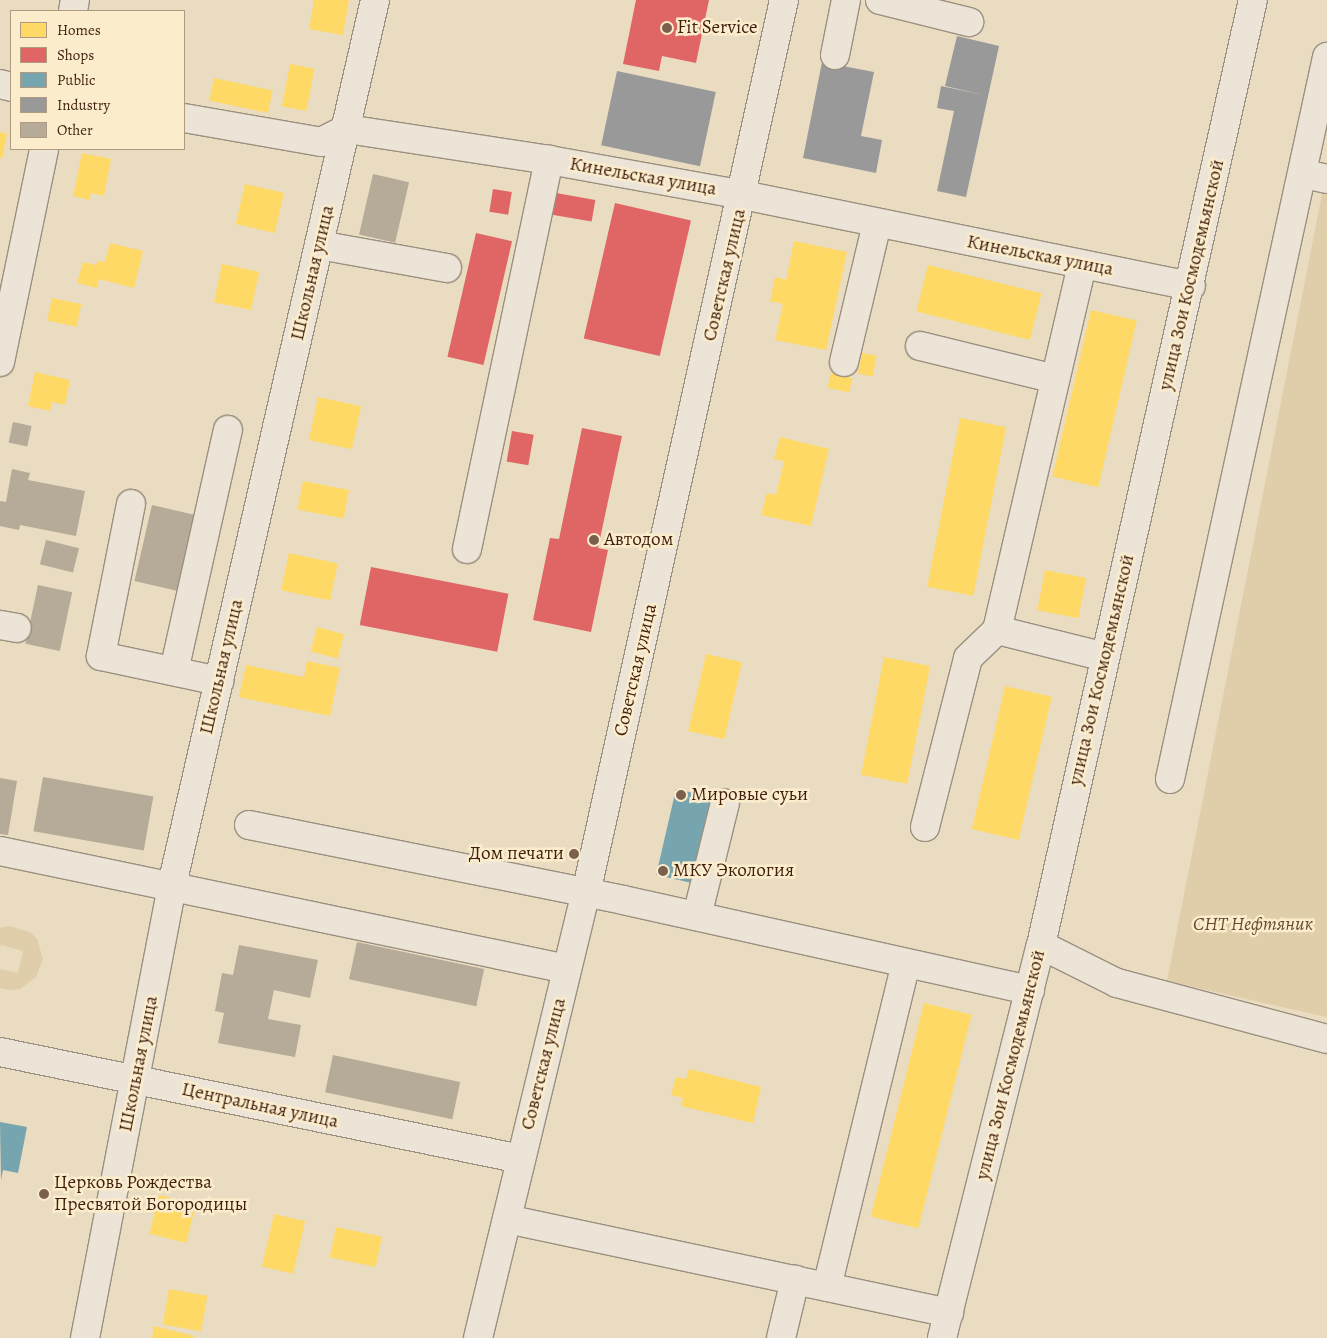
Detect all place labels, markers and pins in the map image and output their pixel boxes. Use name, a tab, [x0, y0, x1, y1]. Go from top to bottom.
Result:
place label: Fit Service	[677, 17, 758, 39]
marker: Fit Service	[661, 22, 673, 34]
place label: Автодом	[604, 529, 673, 551]
marker: Автодом	[588, 534, 600, 546]
place label: Мировые суьи	[691, 784, 808, 806]
marker: Мировые суьи	[675, 789, 687, 801]
place label: Дом печати	[469, 843, 564, 865]
marker: Дом печати	[568, 848, 580, 860]
place label: МКУ Экология	[673, 860, 794, 882]
marker: МКУ Экология	[657, 865, 669, 877]
place label: Церковь Рождества Пресвятой Богородицы	[54, 1172, 247, 1216]
marker: Церковь Рождества Пресвятой Богородицы	[38, 1188, 50, 1200]

